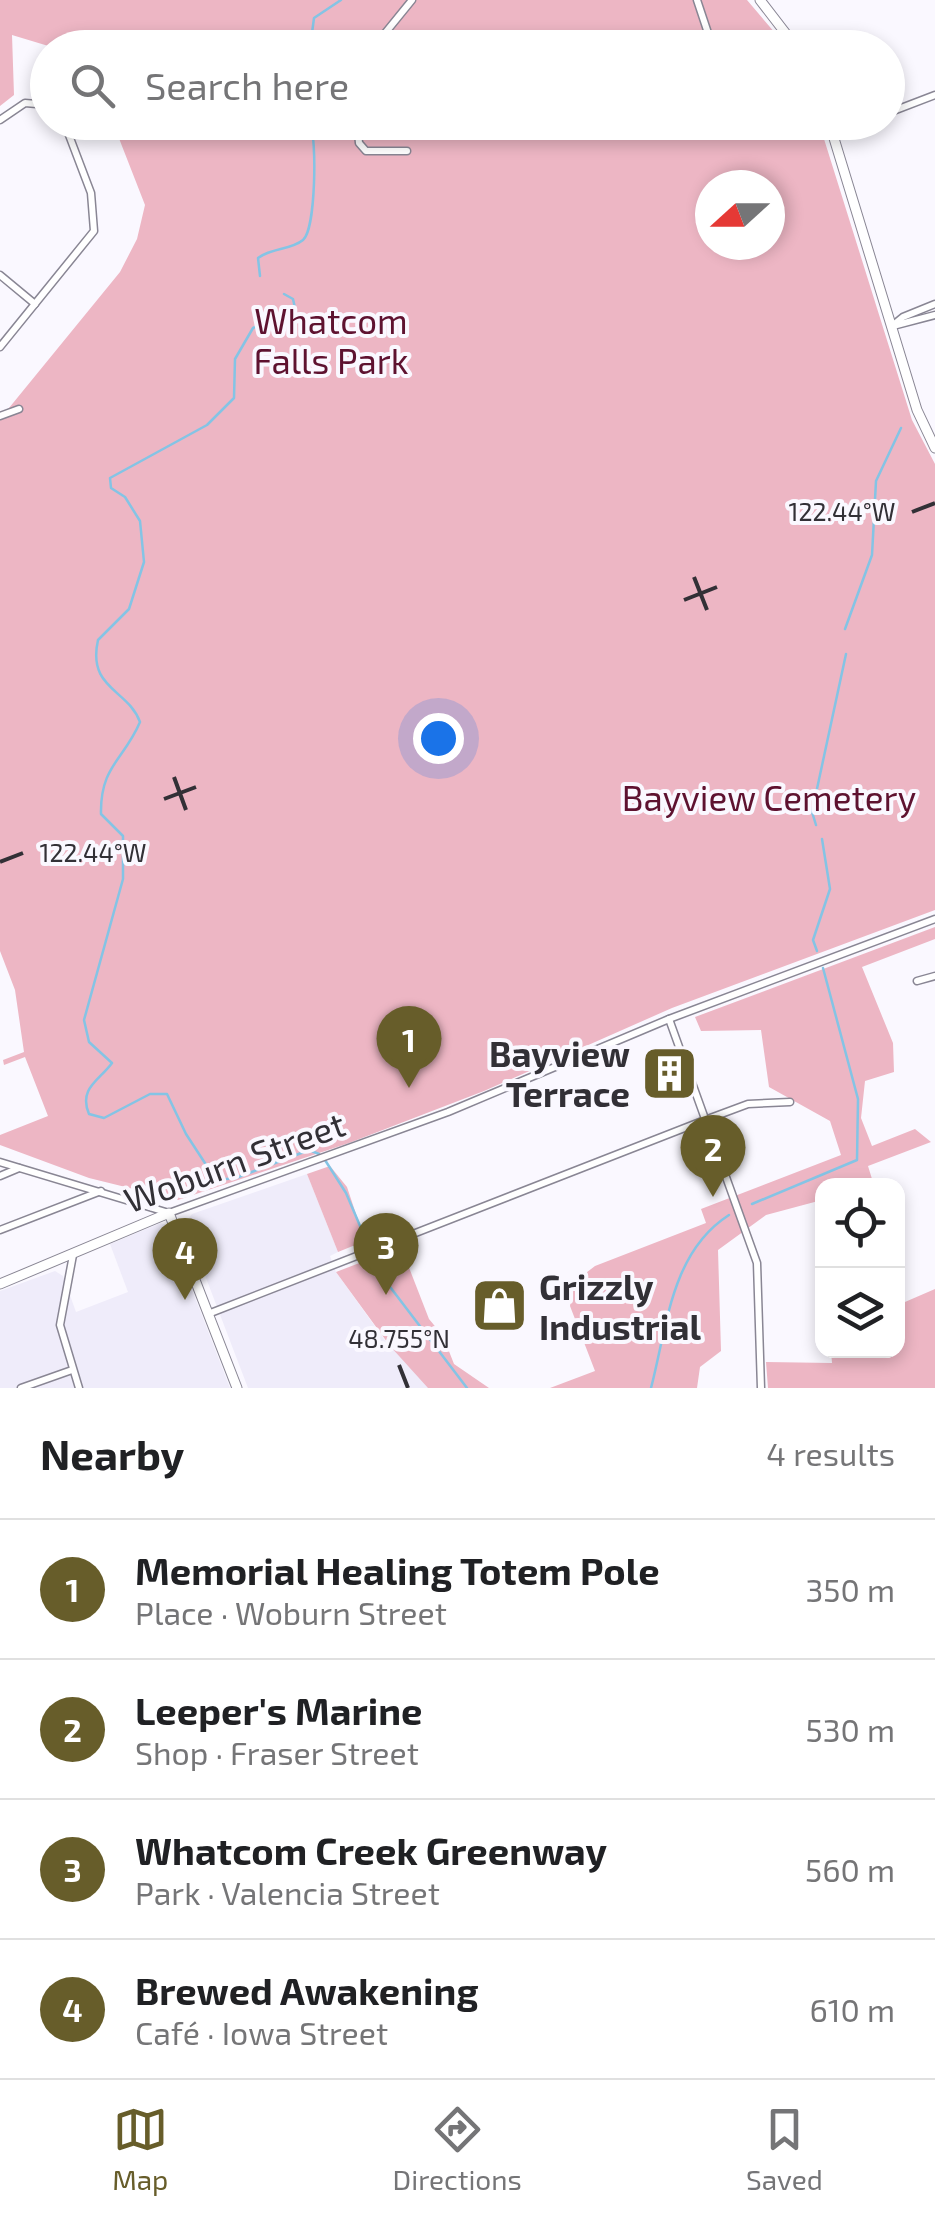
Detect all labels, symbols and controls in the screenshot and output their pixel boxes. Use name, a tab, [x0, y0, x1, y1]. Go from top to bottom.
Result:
search box	[30, 30, 905, 140]
icon: search	[65, 58, 120, 113]
text: Search here	[145, 62, 349, 108]
north arrow	[695, 170, 785, 260]
park label: Whatcom Falls Park	[253, 299, 409, 381]
text: 122.44°W	[788, 496, 896, 526]
your location	[413, 713, 464, 764]
park label: Bayview Cemetery	[622, 776, 916, 818]
text: 122.44°W	[39, 837, 147, 867]
pin: 1	[376, 1006, 442, 1088]
place label: Bayview Terrace	[489, 1032, 630, 1114]
building icon: Bayview Terrace	[639, 1043, 699, 1103]
street label: Woburn Street	[118, 1102, 350, 1220]
pin: 2	[680, 1114, 746, 1197]
map controls	[815, 1178, 905, 1358]
button: locate	[815, 1178, 905, 1268]
pin: 3	[354, 1212, 418, 1295]
pin: 4	[152, 1218, 218, 1300]
place label: Grizzly Industrial	[539, 1265, 701, 1347]
button: layers	[815, 1268, 905, 1358]
shop icon: Grizzly Industrial	[470, 1276, 530, 1336]
text: 48.755°N	[348, 1323, 450, 1353]
text: Nearby	[40, 1428, 184, 1478]
text: 4 results	[766, 1434, 895, 1472]
text: Memorial Healing Totem Pole	[135, 1547, 660, 1593]
text: 1	[66, 1570, 79, 1608]
text: 350 m	[806, 1570, 895, 1608]
text: Place · Woburn Street	[135, 1593, 447, 1631]
text: Leeper's Marine	[135, 1687, 423, 1733]
text: 2	[63, 1710, 82, 1748]
text: 530 m	[806, 1710, 895, 1748]
text: Shop · Fraser Street	[135, 1733, 419, 1771]
text: Whatcom Creek Greenway	[135, 1827, 607, 1873]
text: 3	[63, 1850, 82, 1888]
text: 560 m	[805, 1850, 895, 1888]
text: Park · Valencia Street	[135, 1873, 440, 1911]
text: Brewed Awakening	[135, 1967, 478, 2013]
text: 4	[62, 1990, 83, 2028]
text: 610 m	[809, 1990, 895, 2028]
text: Café · Iowa Street	[135, 2013, 388, 2051]
tab: Map	[112, 2102, 168, 2196]
tab: Directions	[393, 2102, 522, 2196]
tab: Saved	[746, 2102, 823, 2196]

